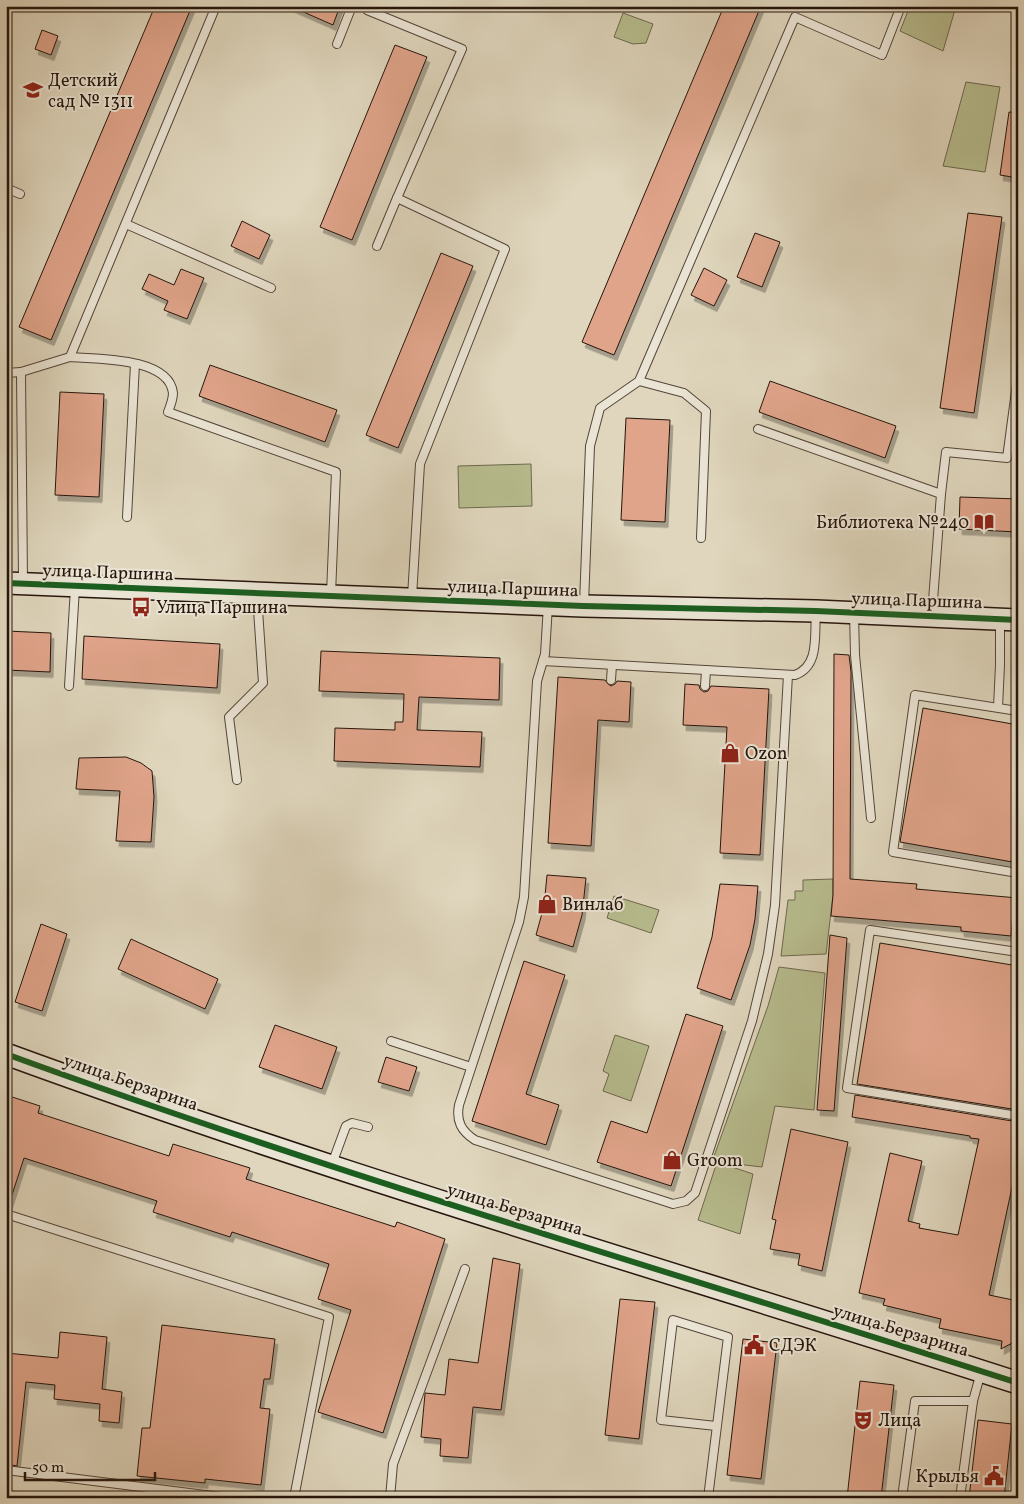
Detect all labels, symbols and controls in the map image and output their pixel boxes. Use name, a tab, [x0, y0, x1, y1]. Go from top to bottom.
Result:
place label: Детский сад № 1311	[48, 69, 134, 115]
school or university icon: Детский сад № 1311	[22, 79, 44, 101]
place label: Библиотека №240	[816, 511, 969, 536]
library icon: Библиотека №240	[973, 511, 995, 533]
street label: улица Паршина	[42, 559, 174, 588]
street label: улица Паршина	[447, 575, 579, 604]
street label: улица Паршина	[851, 587, 983, 616]
bus stop icon: Улица Паршина	[130, 596, 152, 618]
place label: Улица Паршина	[156, 596, 288, 621]
shop icon: Ozon	[719, 742, 741, 764]
place label: Ozon	[745, 742, 788, 767]
shop icon: Винлаб	[536, 893, 558, 915]
place label: Винлаб	[562, 893, 623, 918]
street label: улица Берзарина	[60, 1049, 201, 1118]
shop icon: Groom	[661, 1149, 683, 1171]
place label: Groom	[687, 1149, 743, 1174]
street label: улица Берзарина	[443, 1178, 586, 1243]
street label: улица Берзарина	[829, 1299, 972, 1364]
public building icon: СДЭК	[743, 1334, 765, 1356]
place label: СДЭК	[769, 1334, 817, 1359]
theatre icon: Лица	[852, 1409, 874, 1431]
place label: Лица	[878, 1409, 921, 1434]
scale bar	[25, 1449, 155, 1481]
text: 50 m	[32, 1458, 64, 1479]
place label: Крылья	[915, 1465, 979, 1490]
public building icon: Крылья	[983, 1465, 1005, 1487]

